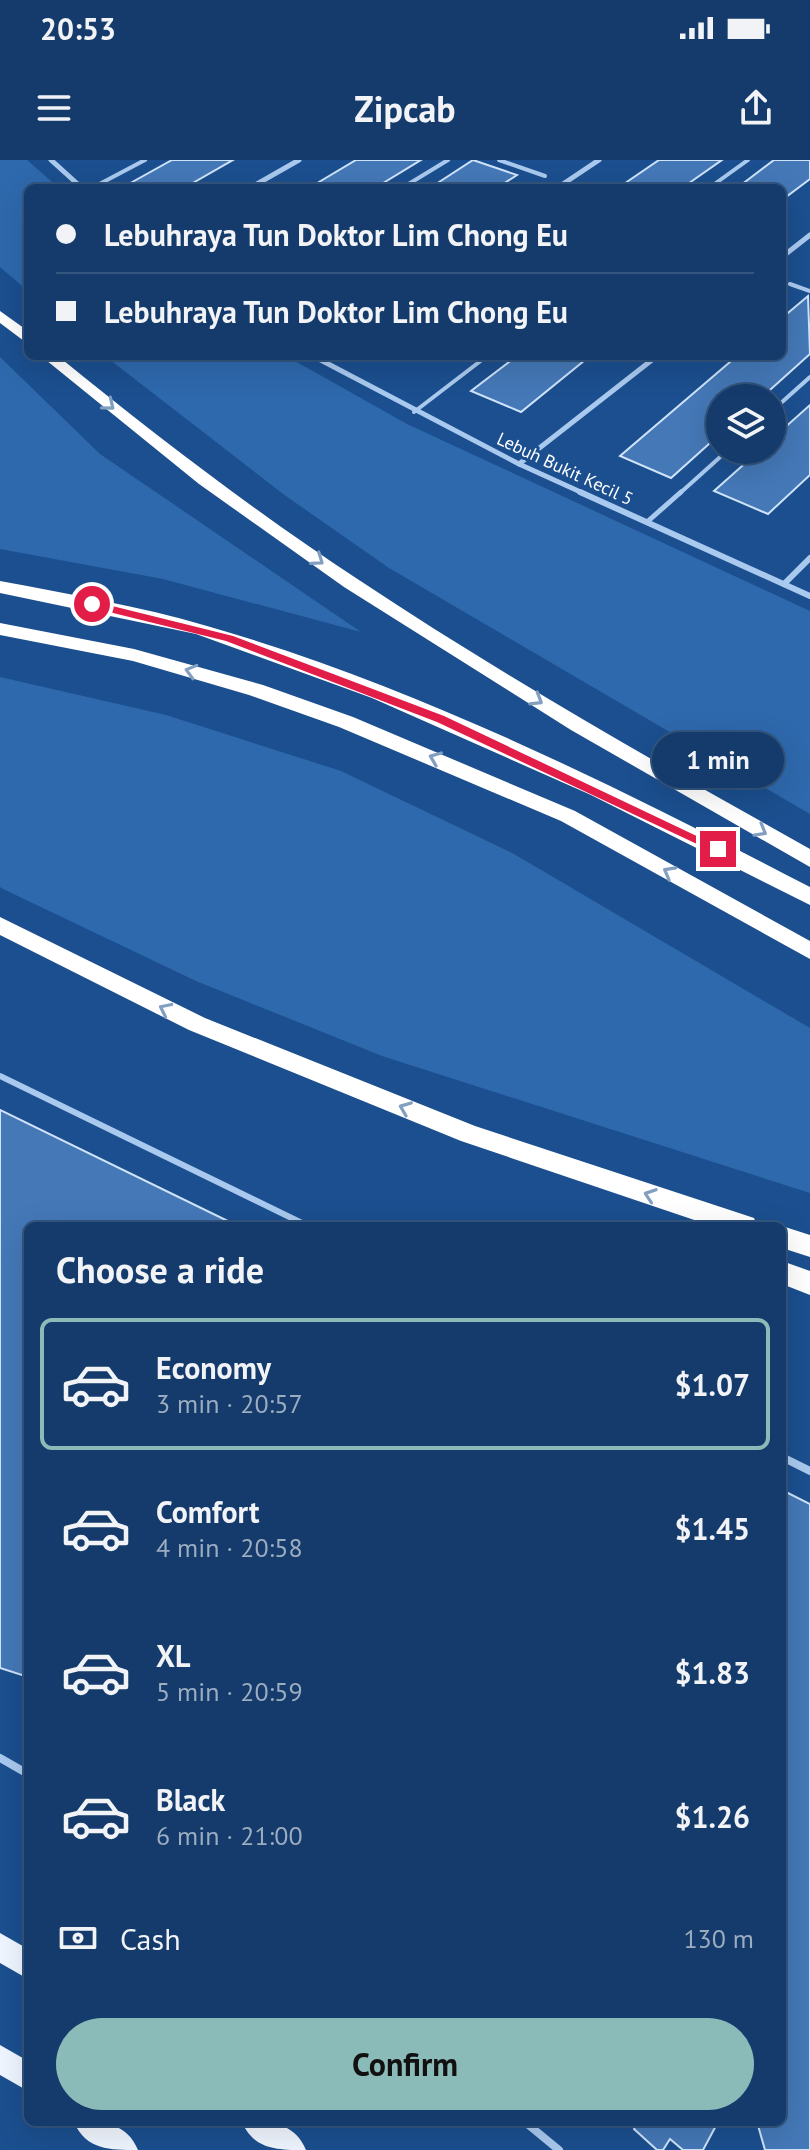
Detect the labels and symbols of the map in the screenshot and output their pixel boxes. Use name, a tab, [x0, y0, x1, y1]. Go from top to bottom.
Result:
one-way arrow	[100, 395, 114, 410]
street label: Lebuh Bukit Kecil 5	[493, 427, 637, 510]
one-way arrow	[309, 550, 324, 565]
route start	[74, 586, 110, 622]
one-way arrow	[184, 664, 198, 680]
one-way arrow	[528, 690, 543, 705]
callout: 1 min	[652, 733, 784, 789]
one-way arrow	[429, 752, 443, 768]
one-way arrow	[753, 821, 767, 837]
route end	[700, 831, 736, 867]
one-way arrow	[663, 866, 678, 882]
one-way arrow	[158, 1003, 173, 1019]
one-way arrow	[399, 1101, 413, 1118]
one-way arrow	[644, 1188, 658, 1204]

